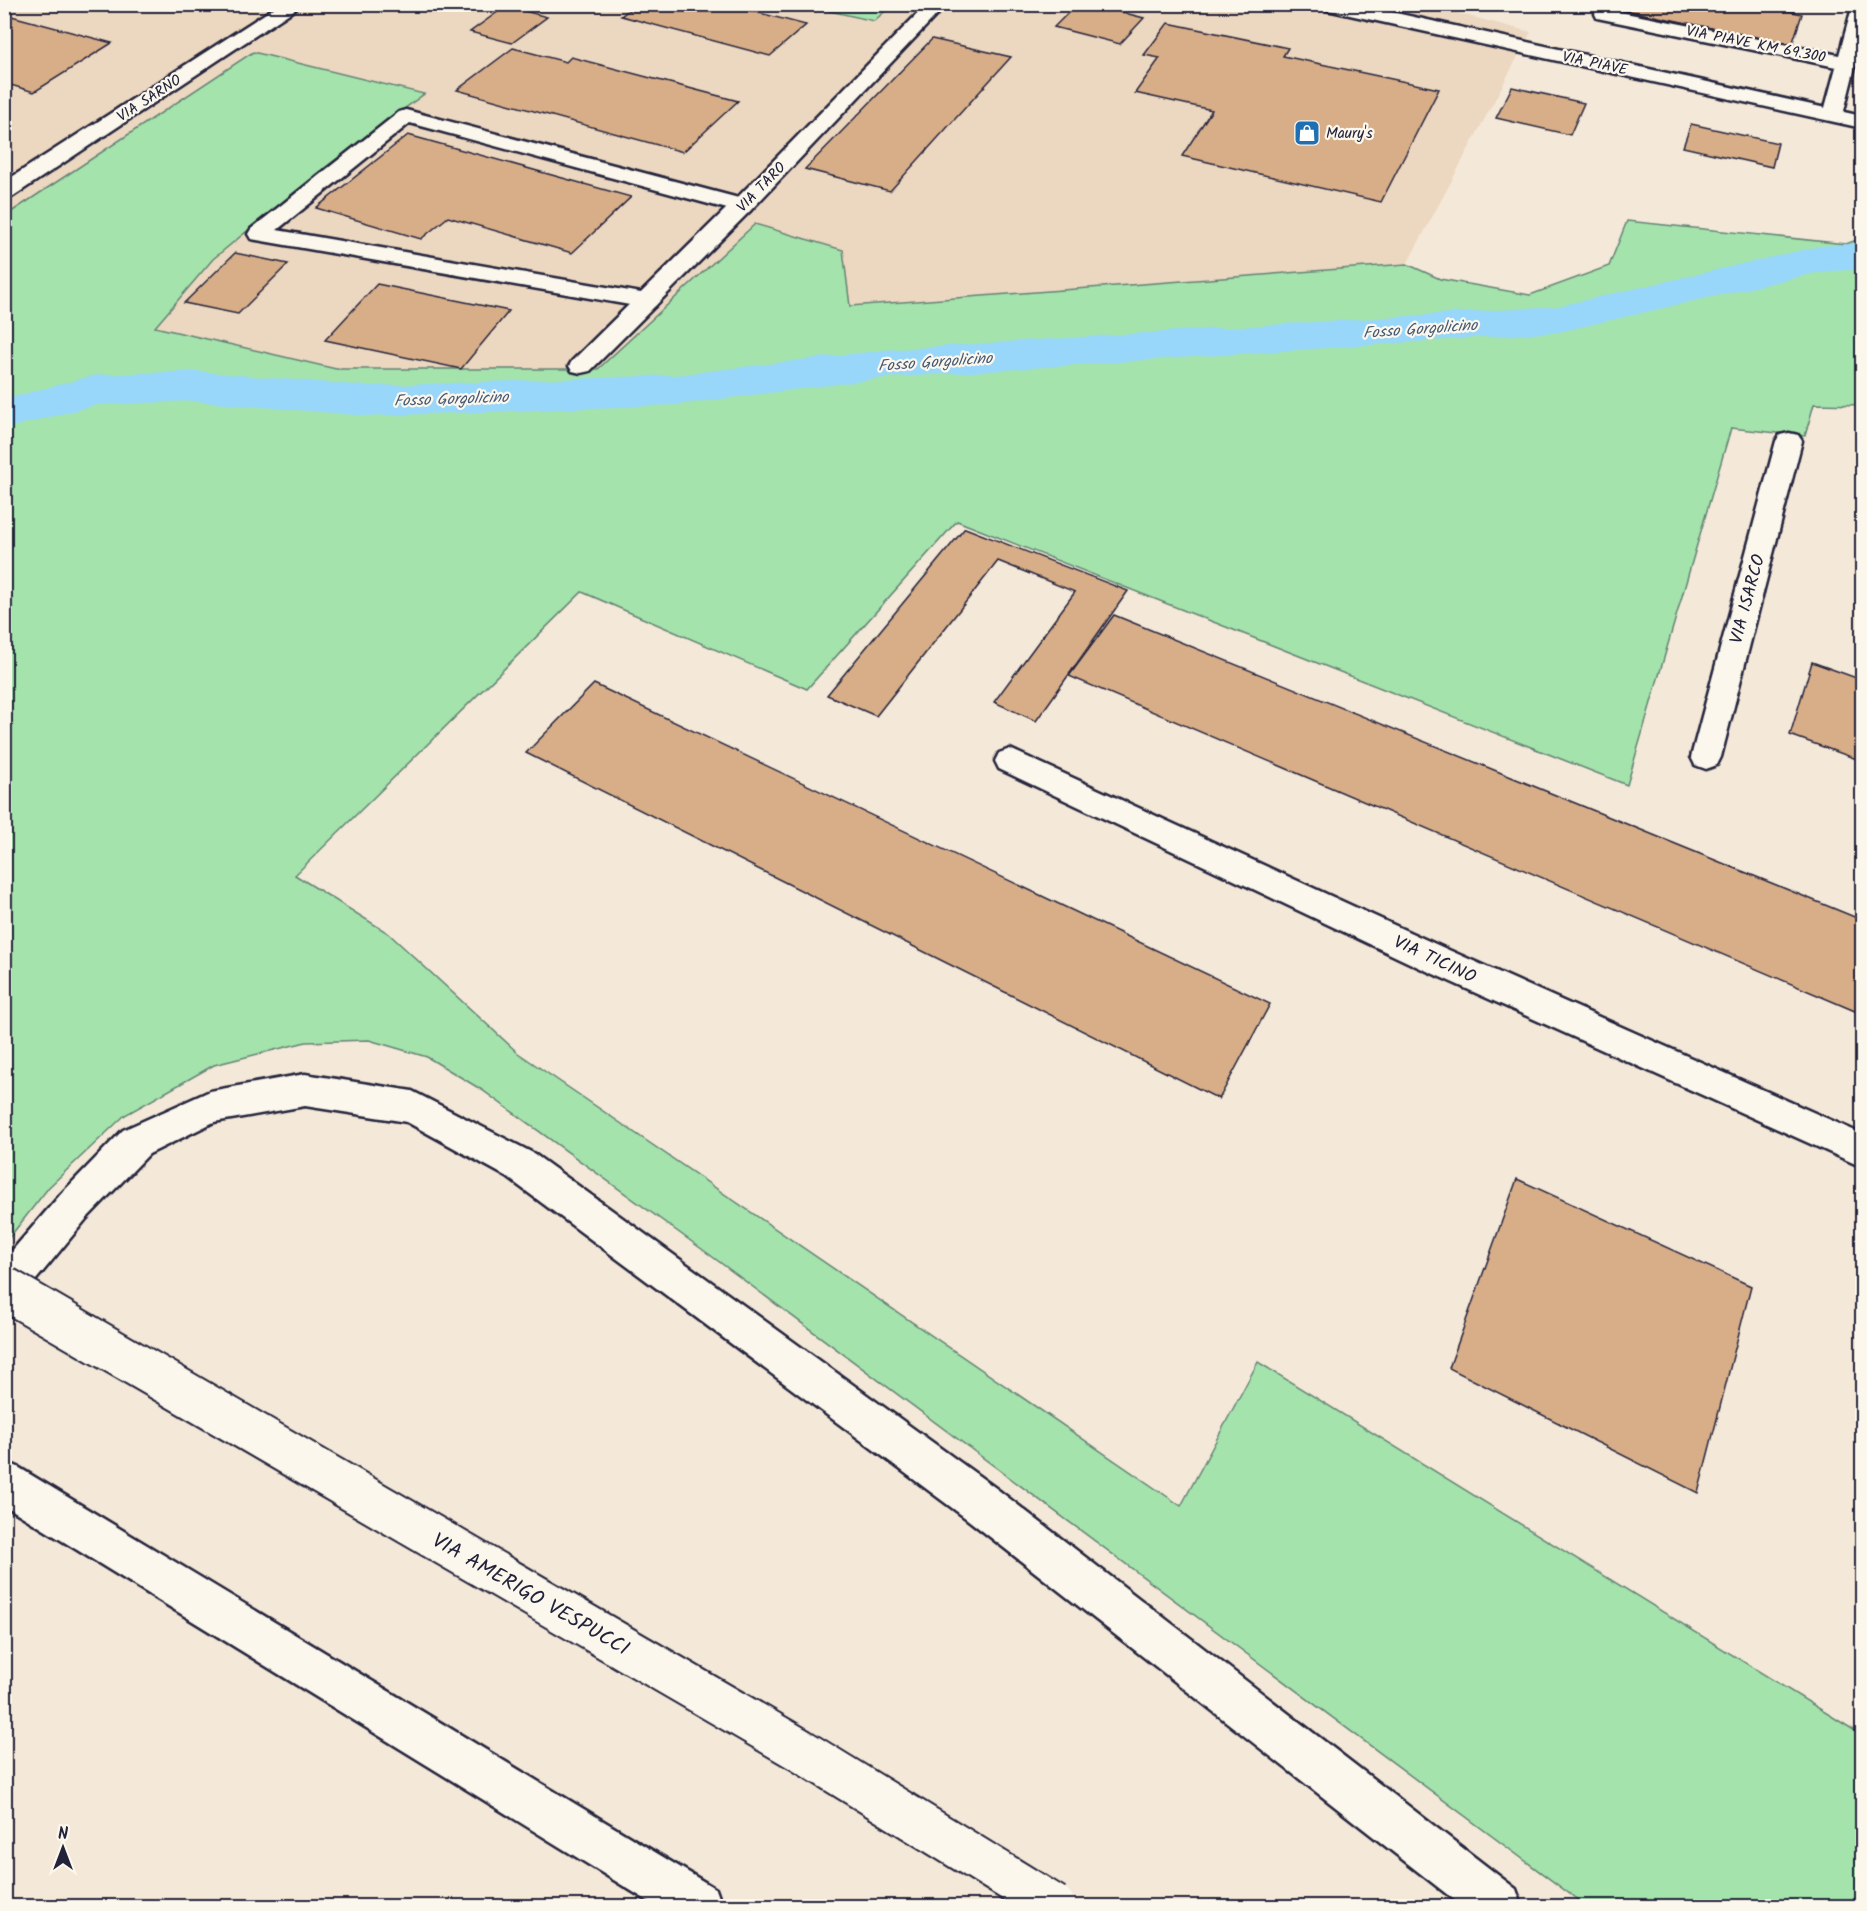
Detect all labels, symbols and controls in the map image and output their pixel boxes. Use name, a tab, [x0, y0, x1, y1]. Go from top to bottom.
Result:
street label: VIA PIAVE KM 69.300	[1684, 20, 1828, 70]
street label: VIA PIAVE	[1560, 45, 1631, 83]
street label: VIA SARNO	[112, 69, 187, 129]
shop icon: Maury's	[1292, 118, 1322, 148]
place label: Maury's	[1326, 122, 1373, 146]
street label: VIA TARO	[731, 157, 792, 219]
water label: Fosso Gorgolicino	[1362, 313, 1480, 346]
water label: Fosso Gorgolicino	[877, 346, 995, 379]
water label: Fosso Gorgolicino	[393, 385, 510, 414]
street label: VIA ISARCO	[1723, 551, 1774, 647]
street label: VIA TICINO	[1388, 929, 1480, 992]
street label: VIA AMERIGO VESPUCCI	[425, 1525, 635, 1665]
north arrow	[33, 1818, 93, 1878]
text: N	[58, 1822, 68, 1847]

